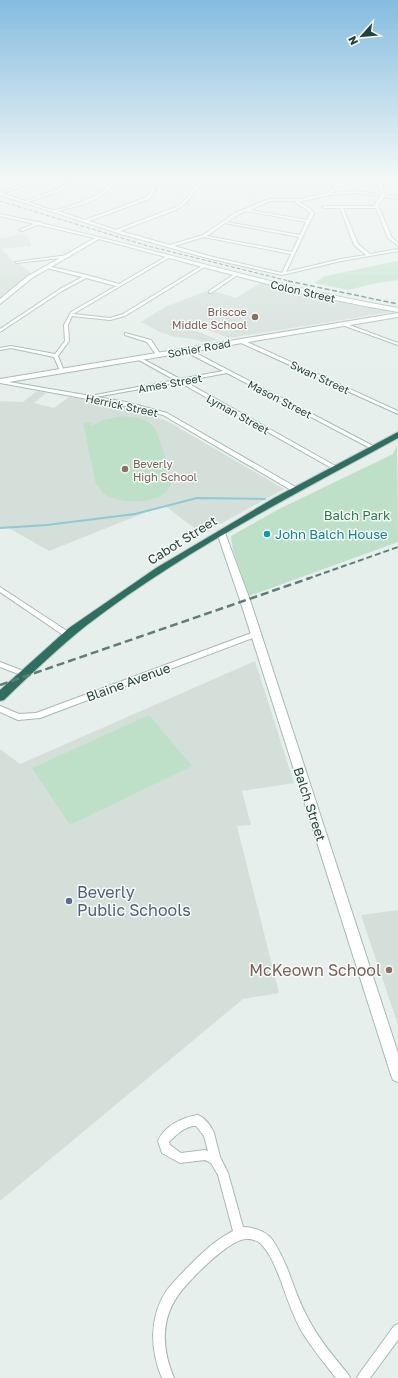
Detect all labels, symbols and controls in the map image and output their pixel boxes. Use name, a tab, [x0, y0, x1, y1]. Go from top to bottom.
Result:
north arrow	[342, 16, 382, 56]
text: N	[345, 34, 360, 47]
street label: Colon Street	[269, 277, 337, 305]
place label: Briscoe Middle School	[172, 305, 247, 331]
marker: Briscoe Middle School	[250, 312, 260, 322]
street label: Sohier Road	[166, 336, 232, 360]
street label: Swan Street	[288, 358, 352, 396]
street label: Ames Street	[137, 371, 203, 395]
street label: Mason Street	[246, 377, 314, 421]
street label: Herrick Street	[85, 391, 159, 419]
street label: Lyman Street	[204, 391, 272, 437]
place label: Beverly High School	[133, 457, 198, 483]
marker: Beverly High School	[120, 464, 130, 474]
park label: Balch Park	[324, 507, 391, 523]
street label: Cabot Street	[144, 512, 220, 568]
place label: John Balch House	[275, 526, 388, 542]
marker: John Balch House	[262, 529, 272, 539]
street label: Blaine Avenue	[84, 659, 172, 705]
street label: Balch Street	[291, 765, 329, 843]
place label: Beverly Public Schools	[77, 882, 191, 920]
marker: Beverly Public Schools	[64, 896, 74, 906]
place label: McKeown School	[249, 960, 381, 980]
marker: McKeown School	[384, 965, 394, 975]

